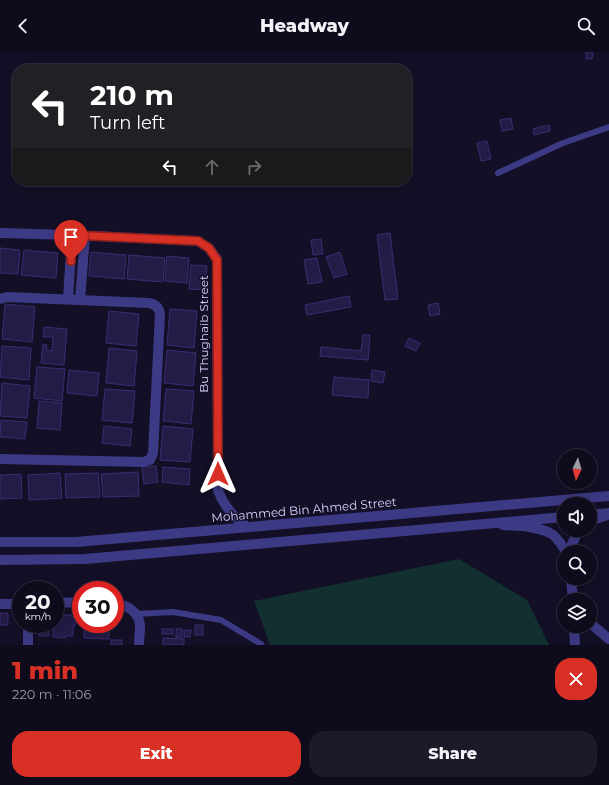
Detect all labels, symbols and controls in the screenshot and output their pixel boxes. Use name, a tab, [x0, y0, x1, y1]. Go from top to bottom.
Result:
icon: back	[12, 15, 34, 37]
text: Headway	[260, 15, 349, 37]
icon: search	[575, 15, 597, 37]
text: 210 m	[90, 78, 174, 112]
icon: left	[24, 80, 76, 132]
text: Turn left	[90, 112, 165, 134]
icon: left	[159, 156, 181, 178]
icon: ahead	[201, 156, 223, 178]
icon: right	[243, 156, 265, 178]
pin	[54, 220, 88, 261]
icon: arrive	[60, 226, 82, 248]
street label: Bu Thughaib Street	[196, 275, 211, 393]
north arrow	[557, 449, 597, 489]
map controls	[557, 449, 597, 633]
position arrow	[197, 453, 239, 495]
street label: Mohammed Bin Ahmed Street	[211, 494, 397, 525]
button: sound	[557, 497, 597, 537]
button: search	[557, 545, 597, 585]
speed limit sign: 30	[72, 581, 124, 633]
text: 20	[25, 590, 51, 614]
button: layers	[557, 593, 597, 633]
text: km/h	[25, 610, 51, 623]
text: 1 min	[12, 656, 78, 685]
button: close	[555, 658, 597, 700]
text: 220 m · 11:06	[12, 686, 91, 702]
button: Exit	[12, 731, 301, 777]
button: Share	[309, 731, 597, 777]

